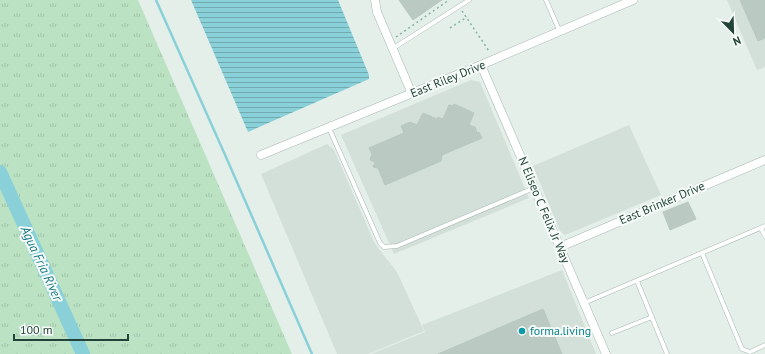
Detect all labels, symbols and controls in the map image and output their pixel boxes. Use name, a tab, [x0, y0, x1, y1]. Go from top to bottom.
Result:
north arrow	[713, 12, 753, 52]
text: N	[731, 33, 743, 49]
street label: East Riley Drive	[408, 57, 488, 100]
street label: N Eliseo C Felix Jr Way	[515, 154, 574, 266]
street label: East Brinker Drive	[617, 178, 707, 227]
water label: Agua Fria River	[16, 222, 67, 304]
scale bar	[14, 316, 128, 342]
text: 100 m	[20, 322, 53, 337]
place label: forma.living	[530, 323, 591, 338]
marker: forma.living	[517, 326, 527, 336]

